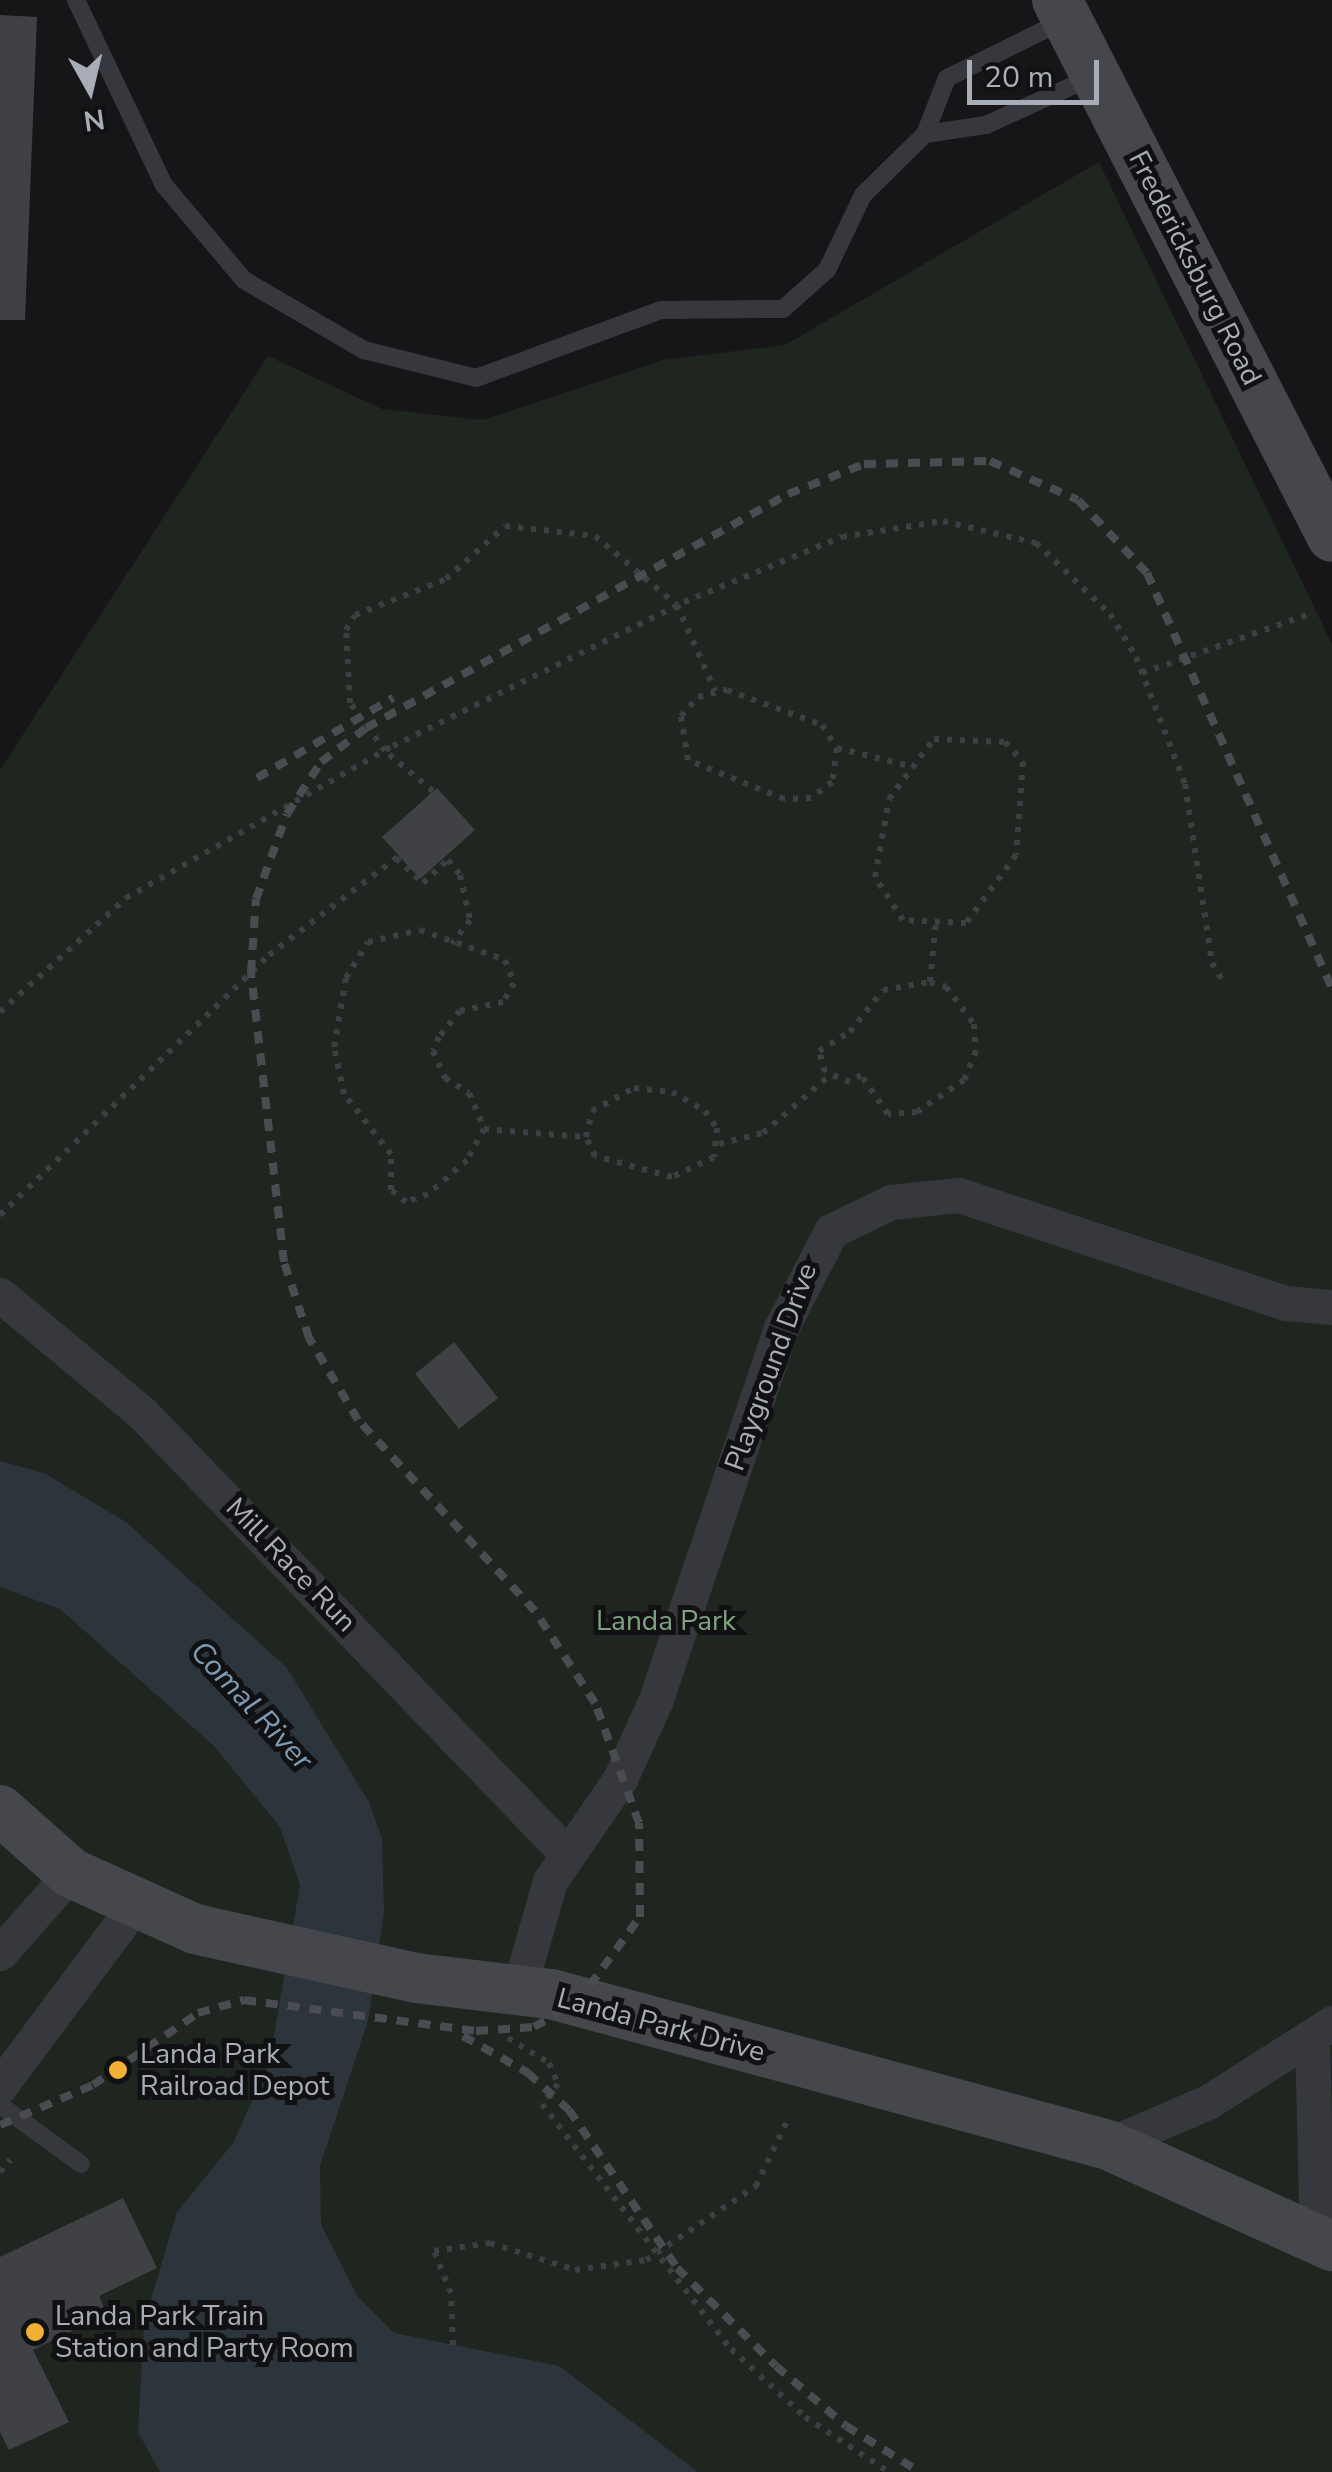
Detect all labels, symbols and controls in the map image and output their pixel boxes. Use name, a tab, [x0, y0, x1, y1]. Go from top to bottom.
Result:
north arrow	[40, 40, 140, 140]
scale bar	[972, 40, 1104, 102]
text: 20 m	[984, 57, 1053, 98]
text: N	[81, 99, 107, 140]
street label: Fredericksburg Road	[1121, 145, 1269, 391]
street label: Playground Drive	[718, 1259, 824, 1475]
street label: Mill Race Run	[219, 1491, 363, 1639]
park label: Landa Park	[596, 1604, 736, 1638]
water label: Comal River	[182, 1634, 320, 1778]
street label: Landa Park Drive	[553, 1981, 769, 2069]
place label: Landa Park Railroad Depot	[140, 2037, 329, 2103]
marker: Landa Park Railroad Depot	[105, 2057, 131, 2083]
place label: Landa Park Train Station and Party Room	[55, 2299, 354, 2365]
marker: Landa Park Train Station and Party Room	[24, 2321, 46, 2343]

